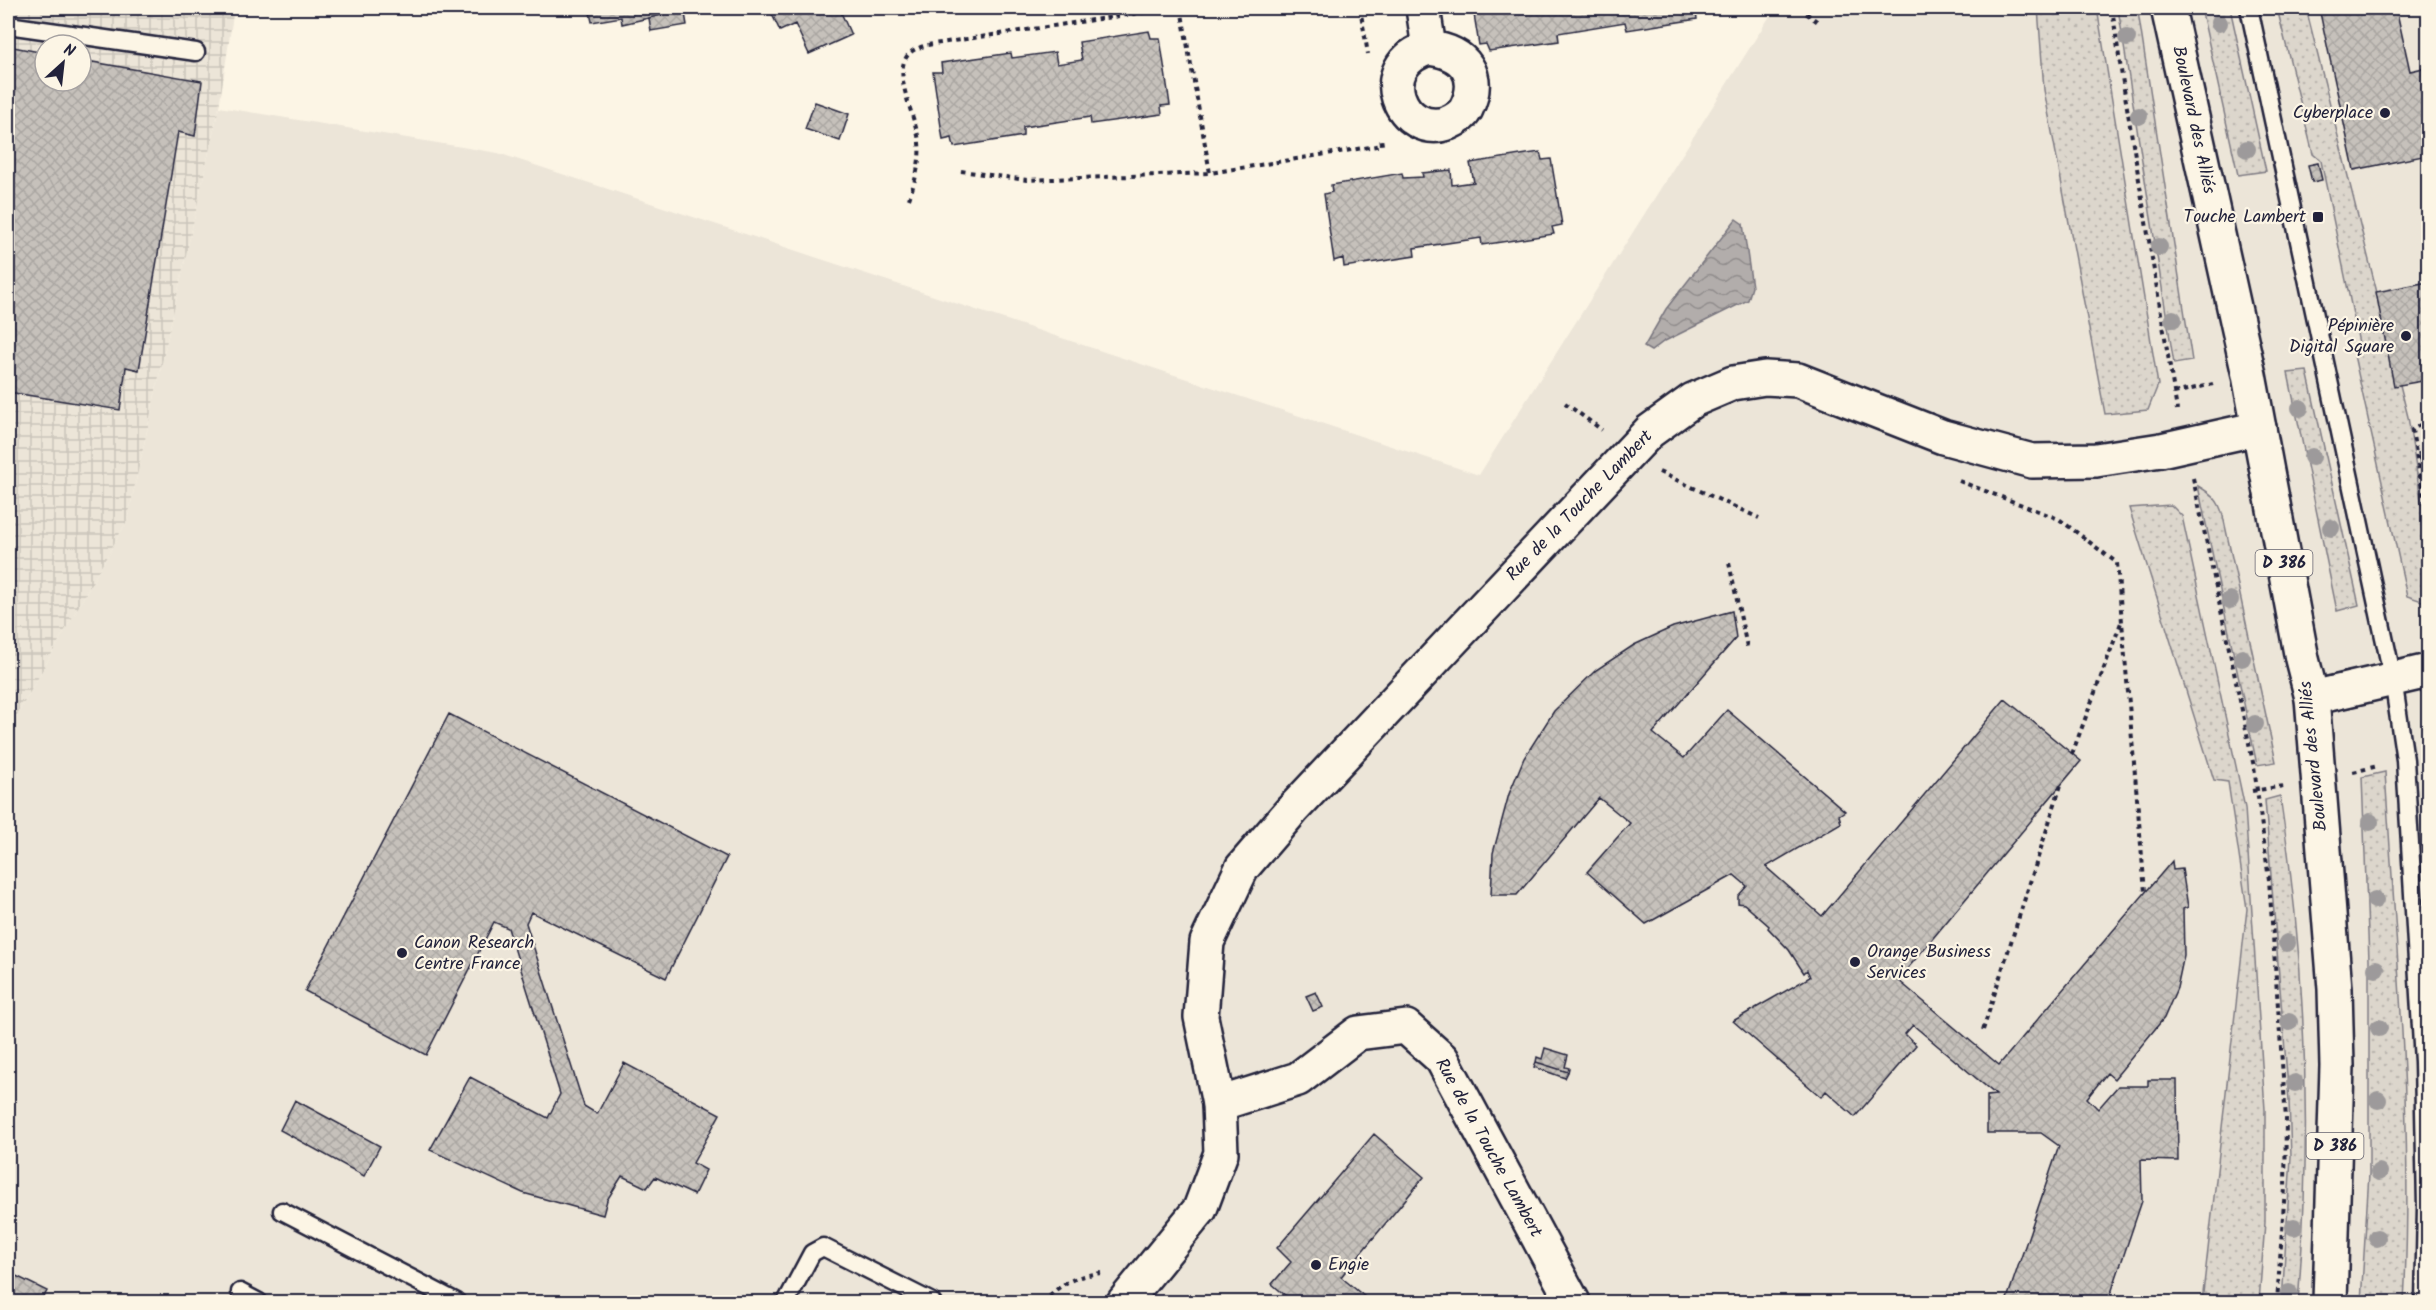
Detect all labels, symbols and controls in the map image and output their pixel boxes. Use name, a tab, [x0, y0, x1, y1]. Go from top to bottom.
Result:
north arrow	[33, 33, 93, 93]
text: N	[59, 38, 79, 64]
street label: Boulevard des Alliés	[2163, 43, 2223, 197]
place label: Cyberplace	[2293, 99, 2373, 128]
marker: Cyberplace	[2378, 106, 2392, 120]
place label: Touche Lambert	[2184, 203, 2307, 232]
marker: Touche Lambert	[2311, 210, 2325, 224]
place label: Pépinière Digital Square	[2289, 312, 2394, 362]
marker: Pépinière Digital Square	[2399, 329, 2413, 343]
street label: Rue de la Touche Lambert	[1500, 423, 1661, 588]
road number: D 386	[2256, 550, 2312, 576]
street label: Boulevard des Alliés	[2292, 679, 2336, 832]
place label: Canon Research Centre France	[414, 929, 534, 979]
place label: Orange Business Services	[1867, 938, 1991, 988]
marker: Canon Research Centre France	[395, 946, 409, 960]
marker: Orange Business Services	[1848, 955, 1862, 969]
street label: Rue de la Touche Lambert	[1427, 1053, 1550, 1244]
road number: D 386	[2306, 1133, 2364, 1159]
place label: Engie	[1328, 1251, 1369, 1280]
marker: Engie	[1309, 1258, 1323, 1272]

